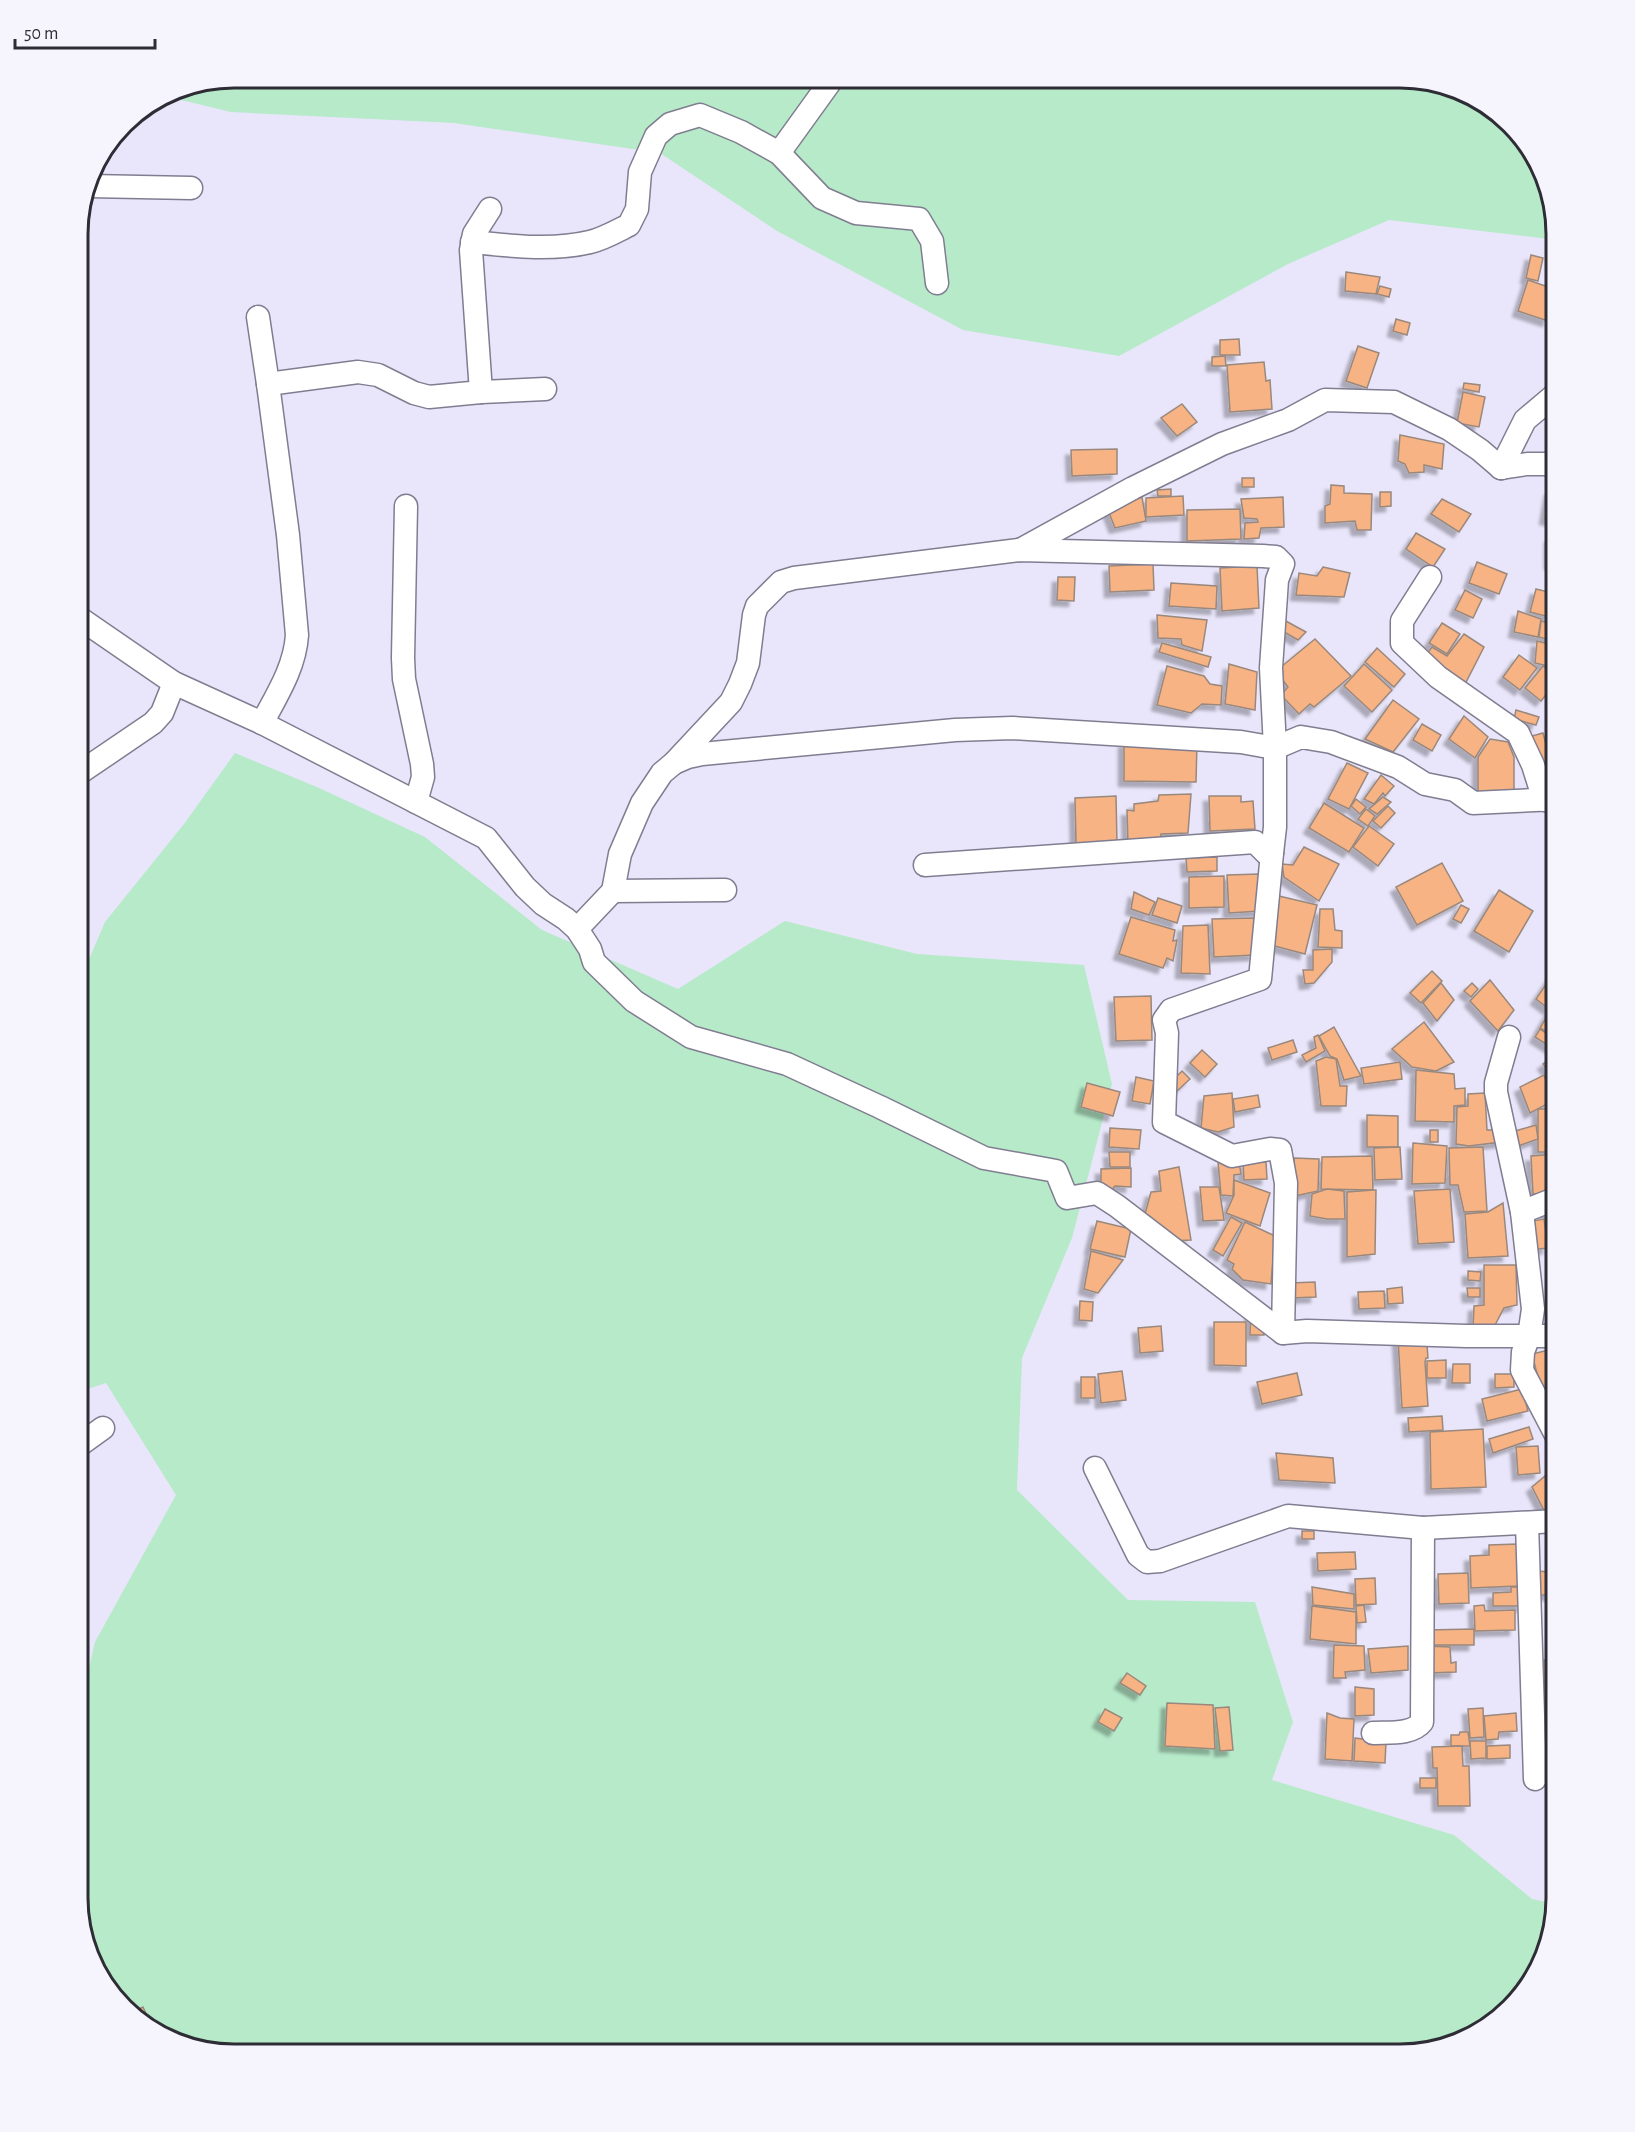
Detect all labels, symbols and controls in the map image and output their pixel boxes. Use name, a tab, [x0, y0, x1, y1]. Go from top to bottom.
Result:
scale bar	[15, 12, 154, 50]
text: 50 m	[24, 25, 58, 43]

